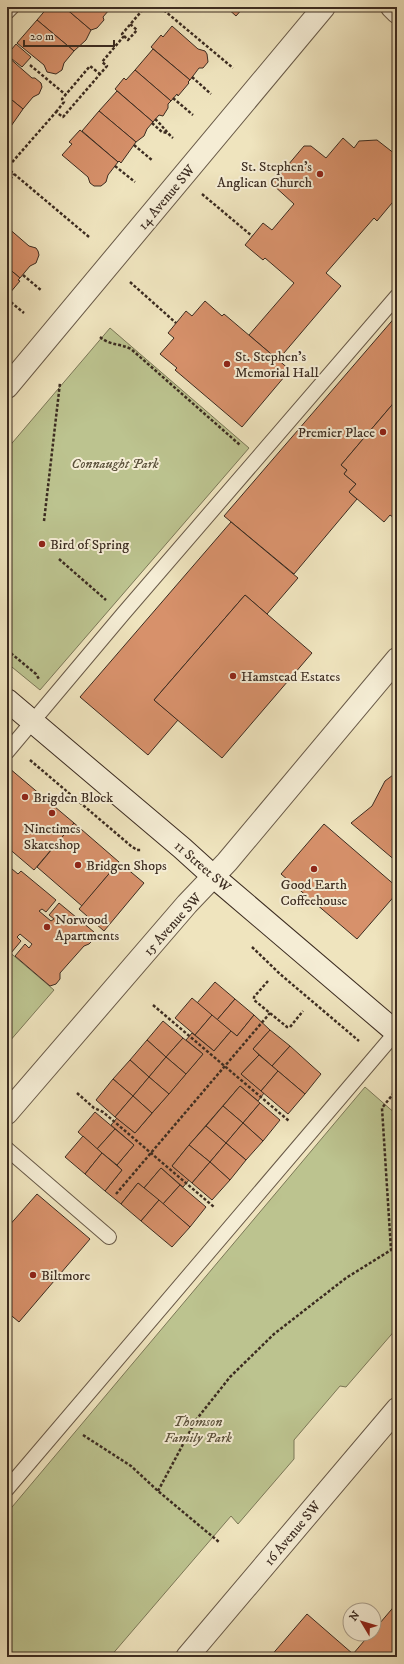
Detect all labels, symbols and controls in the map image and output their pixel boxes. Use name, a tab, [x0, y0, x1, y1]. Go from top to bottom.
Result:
scale bar	[24, 22, 114, 48]
text: 20 m	[30, 29, 54, 44]
place label: St. Stephen's Anglican Church	[217, 158, 313, 192]
street label: 14 Avenue SW	[134, 161, 199, 234]
marker: St. Stephen's Anglican Church	[315, 169, 325, 179]
place label: St. Stephen's Memorial Hall	[235, 348, 320, 382]
marker: St. Stephen's Memorial Hall	[222, 359, 232, 369]
place label: Premier Place	[298, 424, 375, 442]
marker: Premier Place	[378, 427, 388, 437]
park label: Connaught Park	[71, 455, 159, 473]
place label: Bird of Spring	[50, 536, 129, 554]
marker: Bird of Spring	[37, 539, 47, 549]
place label: Hamstead Estates	[241, 668, 340, 686]
marker: Hamstead Estates	[228, 671, 238, 681]
place label: Brigden Block	[33, 789, 113, 807]
marker: Brigden Block	[20, 792, 30, 802]
marker: Ninetimes Skateshop	[47, 808, 57, 818]
place label: Ninetimes Skateshop	[24, 820, 81, 854]
street label: 11 Street SW	[170, 837, 235, 896]
place label: Bridgen Shops	[86, 857, 167, 875]
marker: Bridgen Shops	[73, 860, 83, 870]
marker: Good Earth Coffeehouse	[309, 864, 319, 874]
place label: Good Earth Coffeehouse	[281, 876, 348, 910]
street label: 15 Avenue SW	[140, 889, 206, 960]
place label: Norwood Apartments	[55, 911, 120, 945]
marker: Norwood Apartments	[42, 922, 52, 932]
place label: Biltmore	[41, 1267, 90, 1285]
marker: Biltmore	[28, 1270, 38, 1280]
park label: Thomson Family Park	[164, 1413, 232, 1447]
street label: 16 Avenue SW	[261, 1497, 325, 1570]
north arrow	[342, 1602, 382, 1642]
text: N	[347, 1609, 363, 1624]

